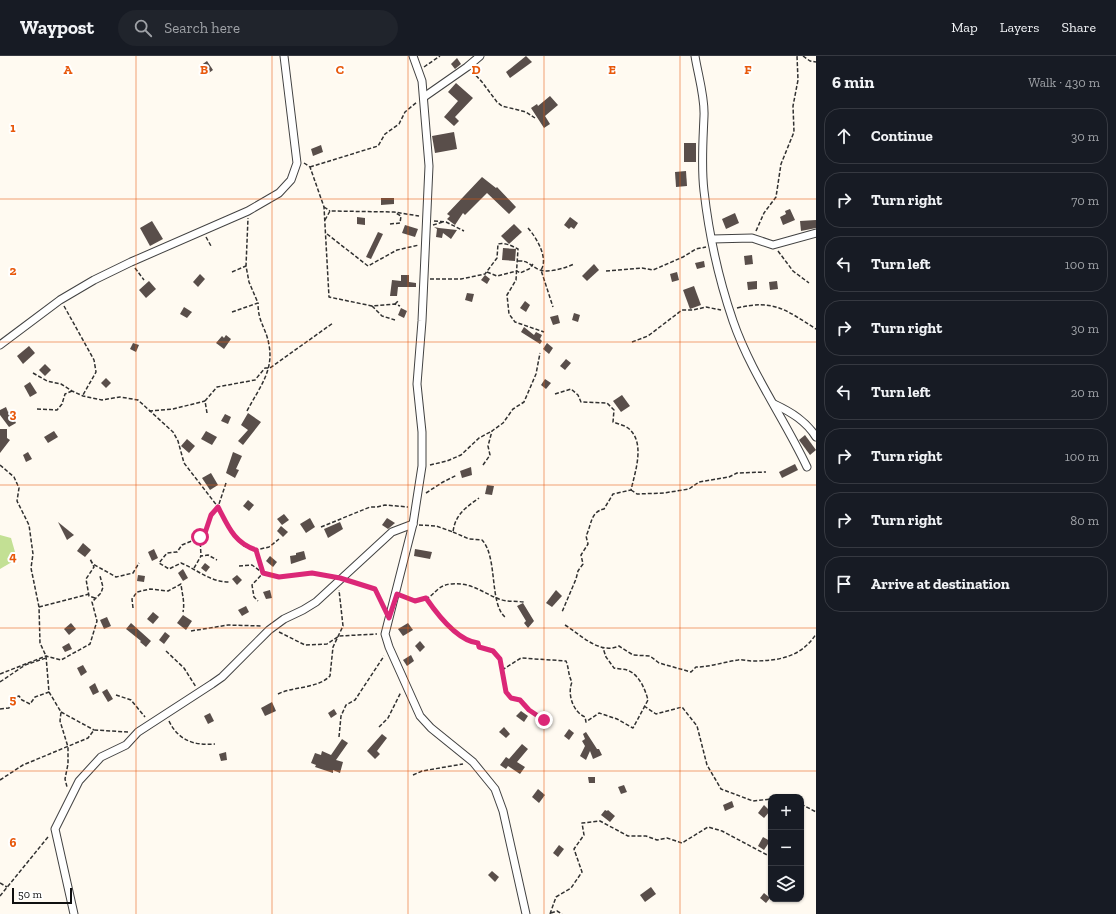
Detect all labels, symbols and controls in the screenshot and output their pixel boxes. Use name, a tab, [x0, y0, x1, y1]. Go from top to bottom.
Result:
search box	[118, 10, 398, 46]
text: Waypost	[20, 16, 94, 39]
icon: search	[132, 17, 154, 39]
text: Search here	[164, 19, 240, 37]
text: Map	[951, 19, 978, 36]
text: Layers	[1000, 19, 1039, 36]
text: Share	[1061, 19, 1096, 36]
text: A	[64, 62, 73, 77]
text: B	[200, 62, 208, 77]
text: C	[336, 62, 344, 77]
text: D	[471, 62, 481, 77]
text: E	[608, 62, 616, 77]
text: F	[744, 62, 752, 77]
text: 6 min	[832, 72, 874, 92]
text: Walk · 430 m	[1028, 75, 1100, 90]
text: 1	[10, 120, 16, 135]
icon: ahead	[833, 125, 855, 147]
text: Continue	[871, 127, 933, 145]
text: 30 m	[1071, 129, 1099, 144]
icon: right	[833, 189, 855, 211]
text: Turn right	[871, 191, 942, 209]
text: 70 m	[1071, 193, 1099, 208]
icon: left	[833, 253, 855, 275]
text: Turn left	[871, 255, 931, 273]
text: 100 m	[1065, 257, 1099, 272]
text: 2	[10, 263, 17, 278]
icon: right	[833, 317, 855, 339]
text: Turn right	[871, 319, 942, 337]
text: 30 m	[1071, 321, 1099, 336]
icon: left	[833, 381, 855, 403]
text: Turn left	[871, 383, 931, 401]
text: 20 m	[1071, 385, 1099, 400]
text: 3	[10, 406, 17, 421]
icon: right	[833, 445, 855, 467]
text: Turn right	[871, 447, 942, 465]
text: 100 m	[1065, 449, 1099, 464]
icon: right	[833, 509, 855, 531]
text: Turn right	[871, 511, 942, 529]
text: 80 m	[1070, 513, 1099, 528]
route start	[191, 528, 209, 546]
text: 4	[9, 549, 17, 564]
icon: arrive	[833, 573, 855, 595]
text: Arrive at destination	[871, 575, 1010, 593]
text: 5	[10, 692, 17, 707]
route end	[535, 711, 553, 729]
map controls	[768, 794, 804, 902]
button: +	[768, 794, 804, 830]
button: −	[768, 830, 804, 866]
text: 6	[10, 835, 17, 850]
button: layers	[768, 866, 804, 902]
scale bar	[12, 886, 72, 905]
text: 50 m	[18, 888, 42, 901]

